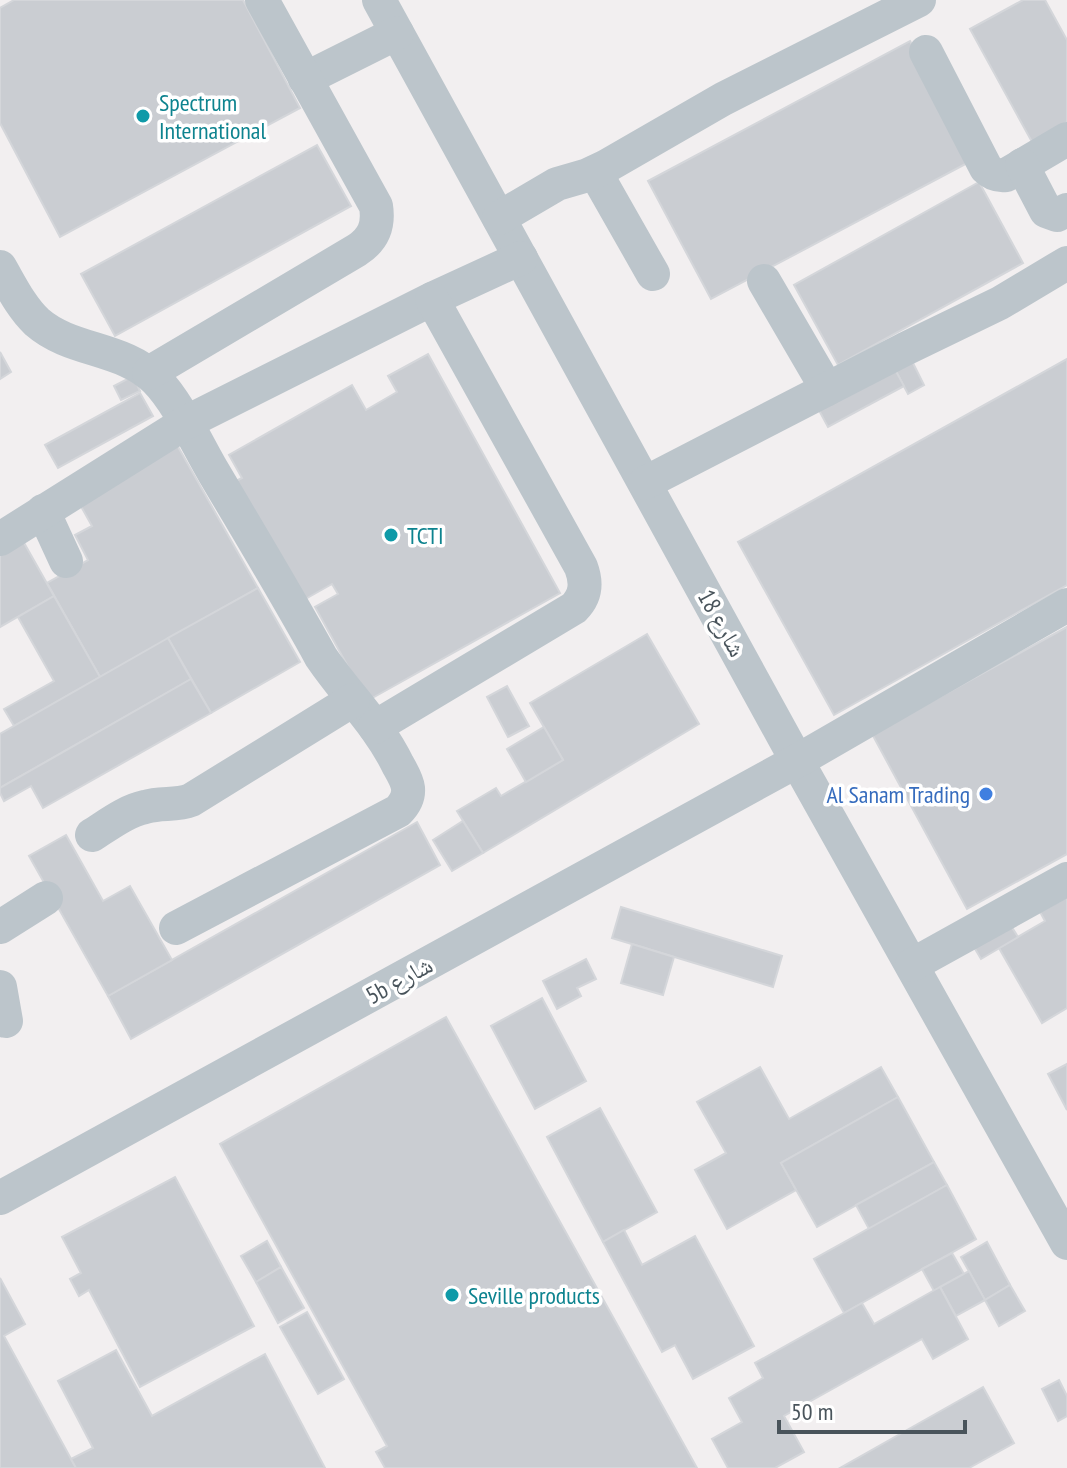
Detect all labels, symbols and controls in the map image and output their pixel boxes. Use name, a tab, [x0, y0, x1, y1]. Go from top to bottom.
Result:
place label: Spectrum International	[159, 87, 266, 146]
marker: Spectrum International	[134, 107, 152, 125]
place label: TCTI	[407, 520, 444, 551]
marker: TCTI	[382, 526, 400, 544]
street label: شارع 18	[691, 584, 753, 662]
place label: Al Sanam Trading	[827, 779, 970, 810]
marker: Al Sanam Trading	[977, 785, 995, 803]
street label: 5b شارع	[360, 949, 438, 1011]
place label: Seville products	[468, 1280, 600, 1311]
marker: Seville products	[443, 1286, 461, 1304]
scale bar	[779, 1384, 965, 1434]
text: 50 m	[791, 1396, 833, 1427]

